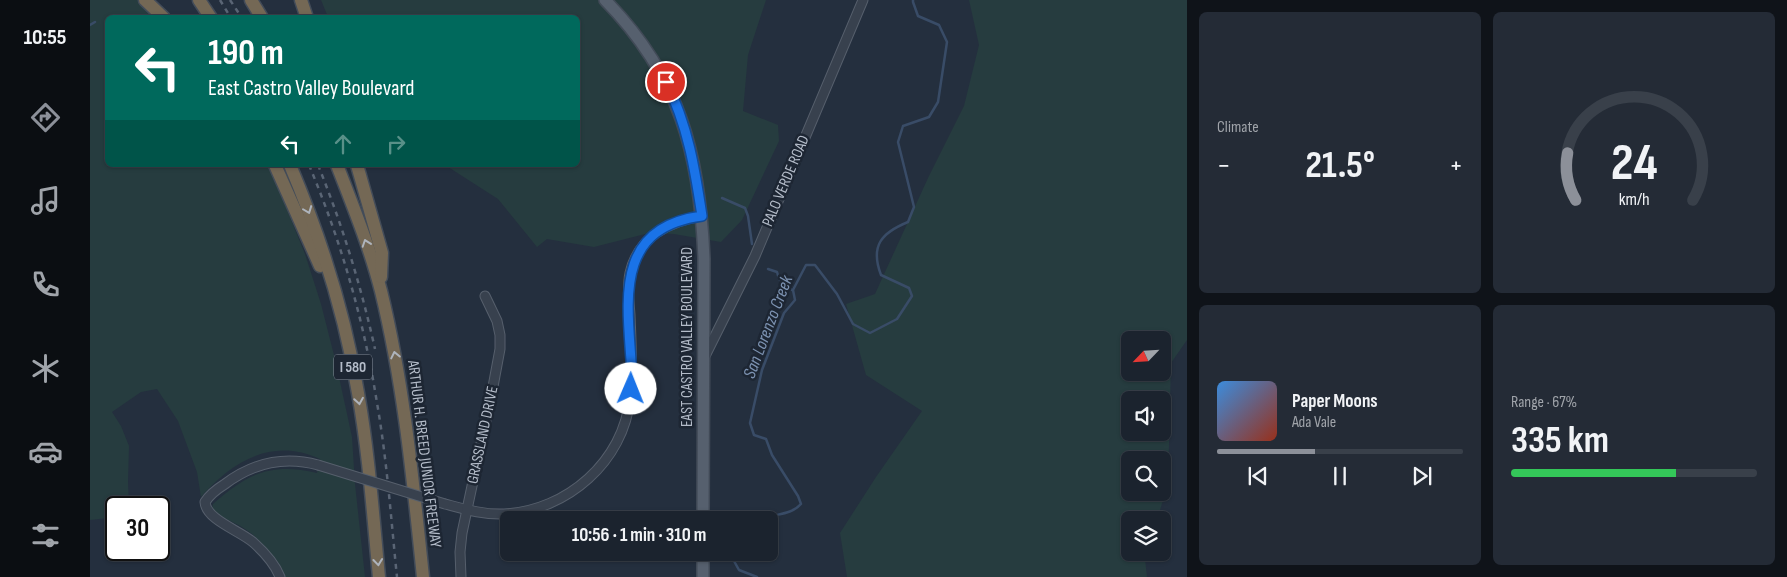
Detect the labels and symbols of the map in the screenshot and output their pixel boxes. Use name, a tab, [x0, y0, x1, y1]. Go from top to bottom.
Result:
pin	[645, 61, 687, 103]
street label: PALO VERDE ROAD	[758, 132, 814, 230]
one-way arrow	[302, 205, 312, 214]
one-way arrow	[362, 240, 372, 248]
street label: EAST CASTRO VALLEY BOULEVARD	[678, 247, 697, 427]
water label: San Lorenzo Creek	[739, 271, 798, 381]
north arrow	[1121, 331, 1171, 381]
one-way arrow	[390, 351, 401, 360]
road number: I 580	[334, 354, 372, 380]
street label: ARTHUR H. BREED JUNIOR FREEWAY	[403, 358, 445, 549]
position arrow	[604, 362, 656, 414]
street label: GRASSLAND DRIVE	[463, 384, 503, 486]
one-way arrow	[354, 396, 364, 405]
speed limit sign: 30	[105, 496, 170, 561]
one-way arrow	[372, 558, 383, 566]

